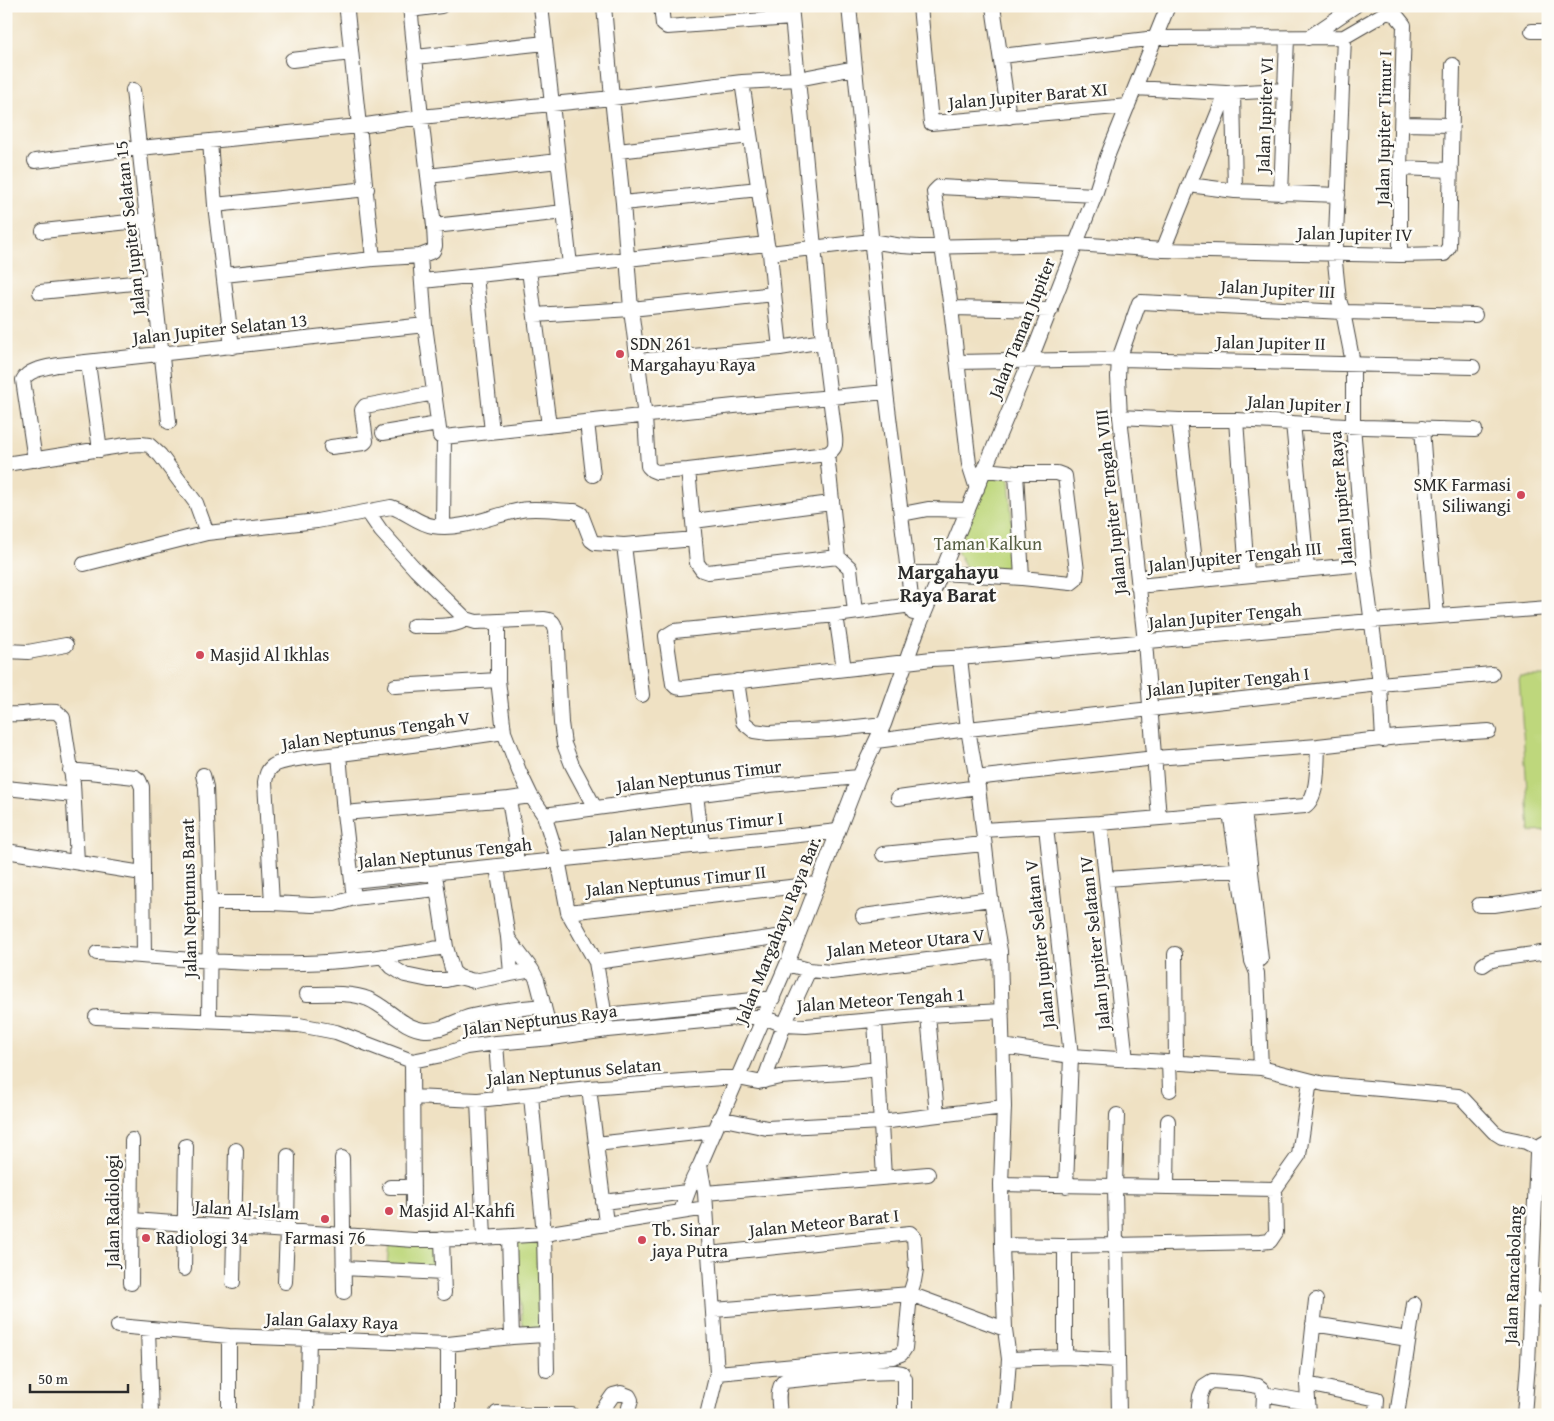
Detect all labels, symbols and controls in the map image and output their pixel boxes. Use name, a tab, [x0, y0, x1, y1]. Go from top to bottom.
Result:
street label: Jalan Jupiter Timur I	[1369, 50, 1398, 208]
street label: Jalan Jupiter VI	[1249, 57, 1280, 175]
street label: Jalan Jupiter Barat XI	[945, 75, 1109, 116]
street label: Jalan Jupiter Selatan 15	[107, 140, 152, 319]
street label: Jalan Jupiter IV	[1295, 219, 1413, 248]
street label: Jalan Taman Jupiter	[980, 253, 1062, 404]
street label: Jalan Jupiter III	[1218, 272, 1336, 305]
street label: Jalan Jupiter Selatan 13	[129, 306, 308, 351]
street label: Jalan Jupiter II	[1214, 328, 1326, 357]
place label: SDN 261 Margahayu Raya	[630, 330, 756, 378]
marker: SDN 261 Margahayu Raya	[614, 348, 626, 360]
street label: Jalan Jupiter I	[1245, 387, 1352, 420]
street label: Jalan Jupiter Tengah VIII	[1087, 408, 1134, 598]
street label: Jalan Jupiter Raya	[1321, 430, 1360, 568]
place label: SMK Farmasi Siliwangi	[1413, 471, 1511, 519]
marker: SMK Farmasi Siliwangi	[1515, 489, 1527, 501]
park label: Taman Kalkun	[934, 530, 1042, 557]
street label: Jalan Jupiter Tengah III	[1145, 534, 1323, 579]
district label: Margahayu Raya Barat	[897, 557, 999, 609]
street label: Jalan Jupiter Tengah	[1145, 595, 1303, 636]
place label: Masjid Al Ikhlas	[210, 641, 329, 668]
marker: Masjid Al Ikhlas	[194, 649, 206, 661]
street label: Jalan Jupiter Tengah I	[1143, 660, 1311, 704]
street label: Jalan Neptunus Tengah V	[278, 704, 472, 757]
street label: Jalan Neptunus Timur	[613, 752, 783, 799]
street label: Jalan Neptunus Timur I	[605, 804, 785, 849]
street label: Jalan Neptunus Barat	[174, 817, 203, 980]
street label: Jalan Neptunus Tengah	[355, 830, 533, 875]
street label: Jalan Margahayu Raya Bar.	[727, 832, 828, 1030]
street label: Jalan Jupiter Selatan IV	[1072, 854, 1117, 1034]
street label: Jalan Neptunus Timur II	[583, 858, 767, 904]
street label: Jalan Jupiter Selatan V	[1017, 858, 1062, 1032]
street label: Jalan Meteor Utara V	[824, 921, 986, 964]
street label: Jalan Meteor Tengah 1	[794, 980, 966, 1019]
street label: Jalan Neptunus Raya	[459, 997, 619, 1043]
street label: Jalan Neptunus Selatan	[484, 1050, 662, 1093]
street label: Jalan Radiologi	[99, 1155, 126, 1269]
street label: Jalan Al-Islam	[192, 1192, 301, 1227]
place label: Masjid Al-Kahfi	[399, 1197, 515, 1224]
street label: Jalan Meteor Barat I	[746, 1201, 900, 1244]
marker: Masjid Al-Kahfi	[383, 1205, 395, 1217]
street label: Jalan Rancabolang	[1497, 1205, 1528, 1347]
marker: Farmasi 76	[319, 1213, 331, 1225]
place label: Tb. Sinar jaya Putra	[649, 1216, 729, 1264]
place label: Radiologi 34	[156, 1224, 248, 1251]
place label: Farmasi 76	[285, 1224, 365, 1251]
marker: Radiologi 34	[140, 1232, 152, 1244]
marker: Tb. Sinar jaya Putra	[636, 1234, 648, 1246]
street label: Jalan Galaxy Raya	[263, 1305, 399, 1336]
scale bar	[30, 1361, 128, 1393]
text: 50 m	[38, 1368, 69, 1389]

